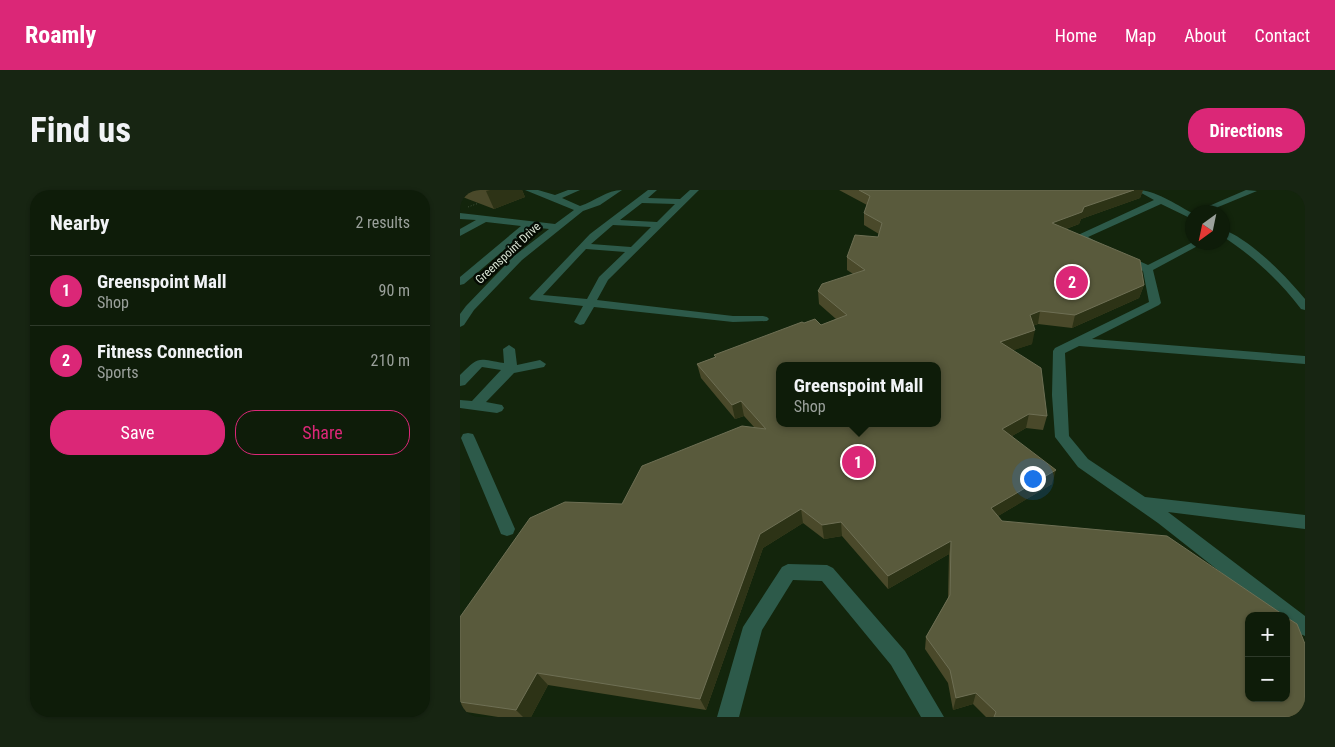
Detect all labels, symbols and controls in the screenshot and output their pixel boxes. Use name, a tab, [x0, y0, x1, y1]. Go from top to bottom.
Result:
text: Roamly	[25, 21, 96, 49]
text: Home	[1055, 25, 1097, 46]
text: Map	[1125, 25, 1156, 46]
text: About	[1184, 25, 1226, 46]
text: Contact	[1254, 25, 1310, 46]
button: Directions	[1188, 108, 1305, 153]
text: Find us	[30, 110, 131, 151]
north arrow	[1185, 205, 1230, 250]
text: Nearby	[50, 211, 109, 235]
text: 2 results	[355, 213, 410, 232]
street label: Greenspoint Drive	[473, 219, 544, 287]
pin: 2	[1056, 263, 1088, 301]
text: Greenspoint Mall	[97, 270, 227, 293]
text: 1	[62, 281, 70, 300]
text: 90 m	[378, 281, 410, 300]
text: Shop	[97, 293, 129, 312]
text: Fitness Connection	[97, 340, 243, 363]
text: 2	[62, 351, 70, 370]
text: 210 m	[371, 351, 410, 370]
popup	[776, 362, 941, 427]
text: Sports	[97, 363, 139, 382]
text: Greenspoint Mall	[794, 374, 923, 397]
text: Shop	[794, 397, 826, 416]
button: Save	[50, 410, 225, 455]
button: Share	[235, 410, 410, 455]
pin: 1	[842, 443, 874, 481]
your location	[1020, 466, 1046, 492]
map controls	[1245, 612, 1290, 702]
button: +	[1245, 612, 1290, 657]
button: −	[1245, 657, 1290, 702]

